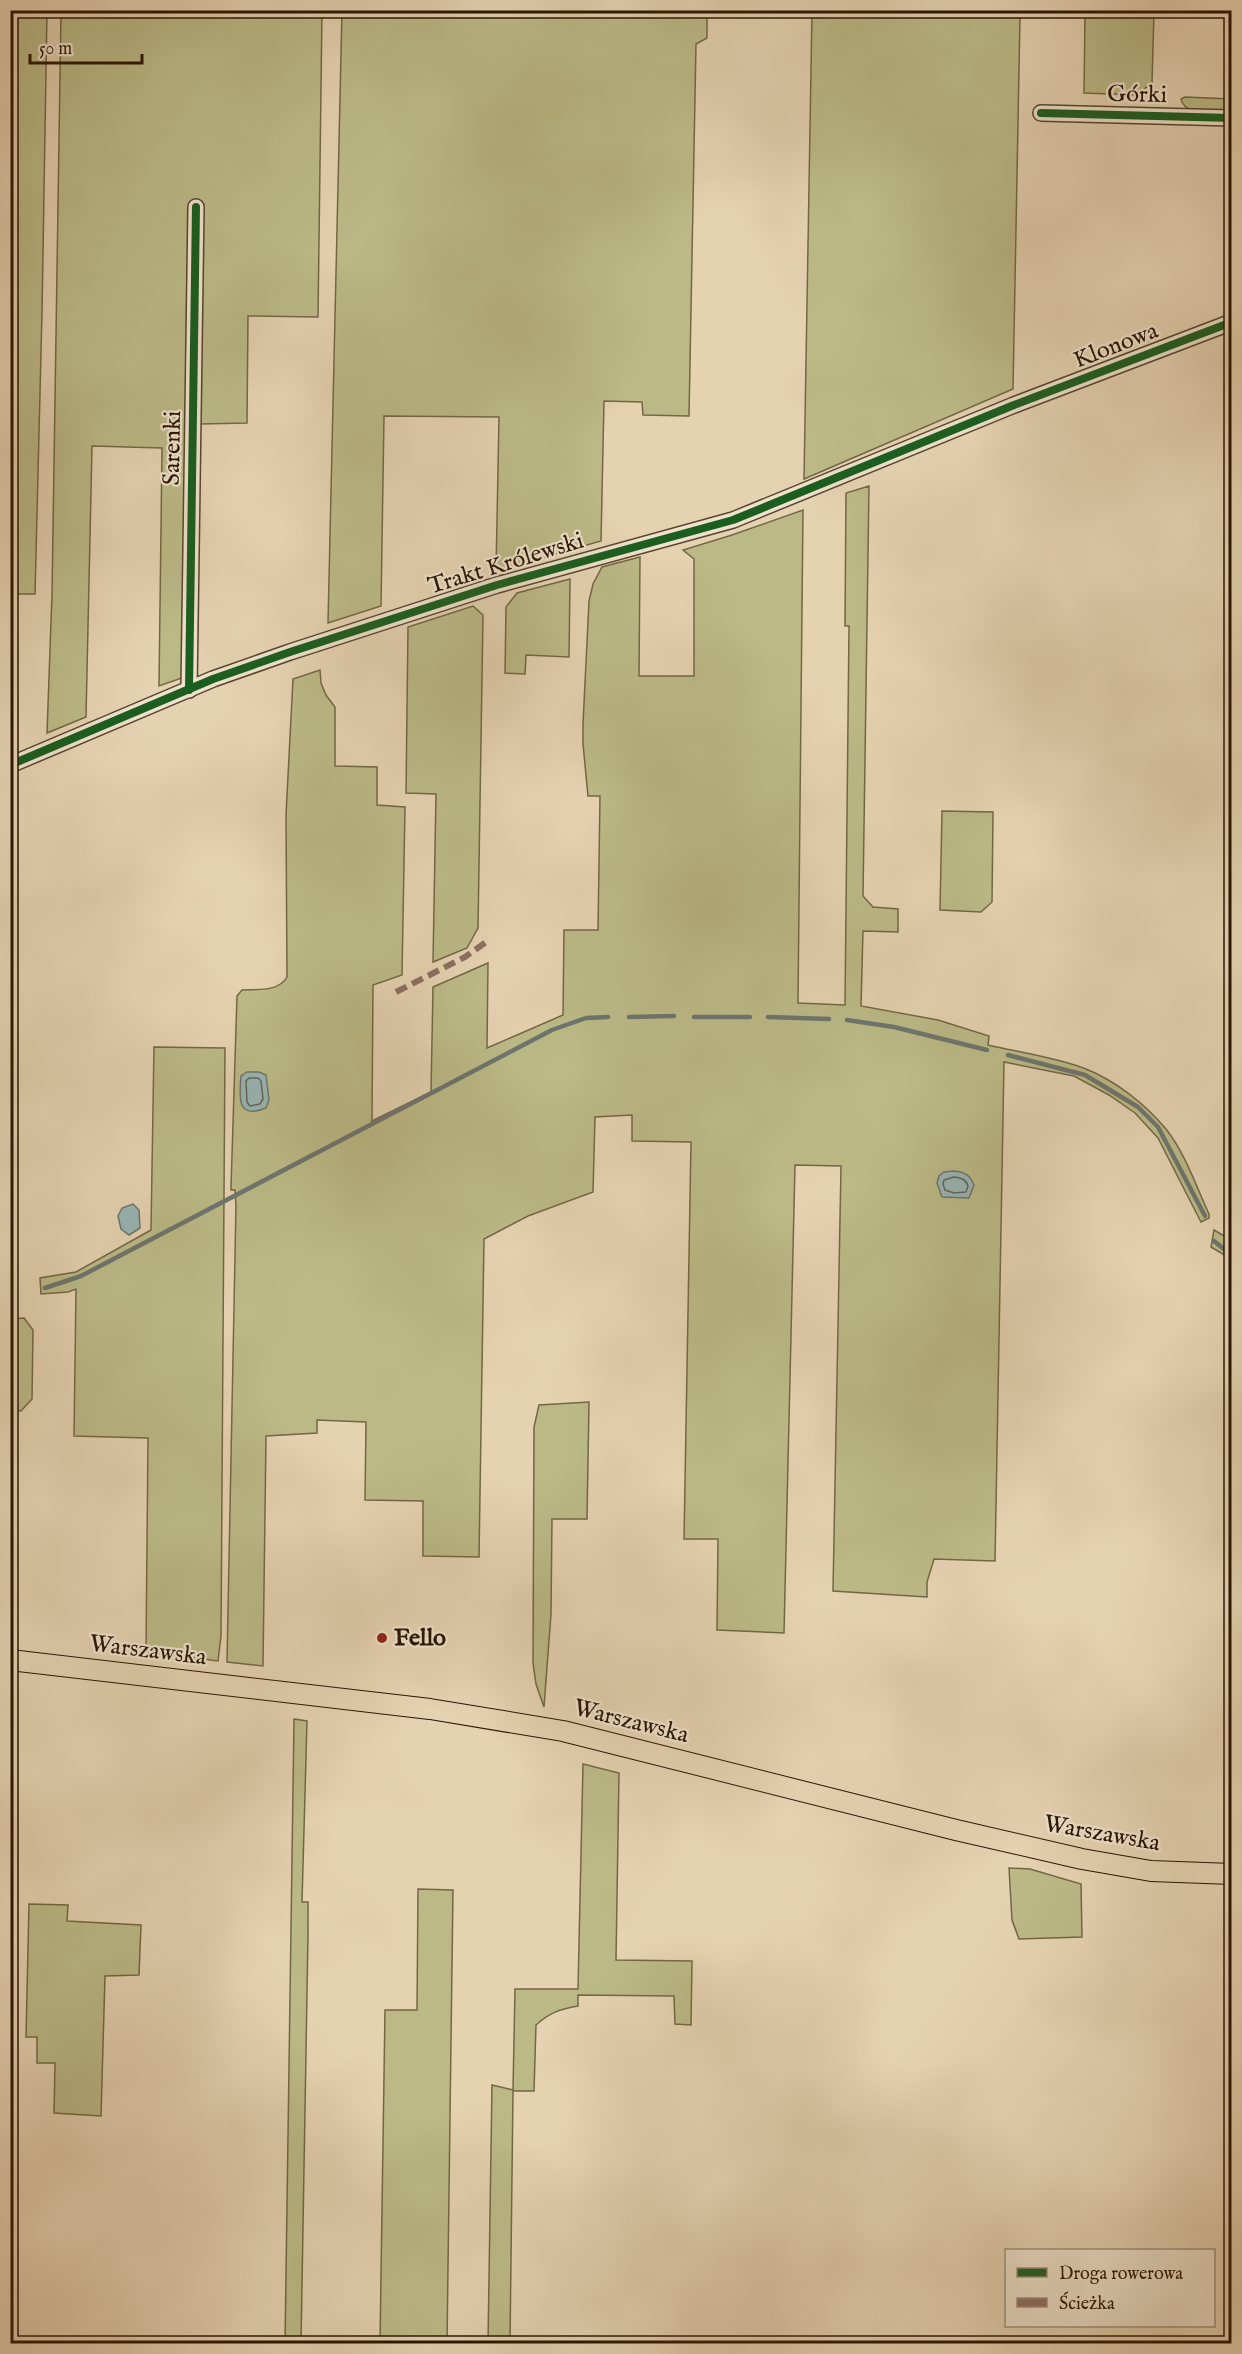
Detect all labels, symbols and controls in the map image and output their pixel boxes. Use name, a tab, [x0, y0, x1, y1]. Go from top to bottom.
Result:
scale bar	[30, 27, 142, 65]
text: 50 m	[39, 38, 72, 61]
street label: Górki	[1107, 79, 1167, 111]
street label: Klonowa	[1069, 315, 1163, 376]
street label: Sarenki	[157, 410, 189, 486]
street label: Trakt Królewski	[424, 526, 588, 602]
place label: Fello	[394, 1623, 446, 1654]
street label: Warszawska	[88, 1628, 209, 1674]
marker: Fello	[375, 1631, 389, 1645]
street label: Warszawska	[570, 1693, 692, 1751]
street label: Warszawska	[1041, 1809, 1163, 1860]
legend	[1005, 2249, 1215, 2327]
text: Droga rowerowa	[1059, 2263, 1183, 2286]
text: Ścieżka	[1059, 2291, 1115, 2316]

